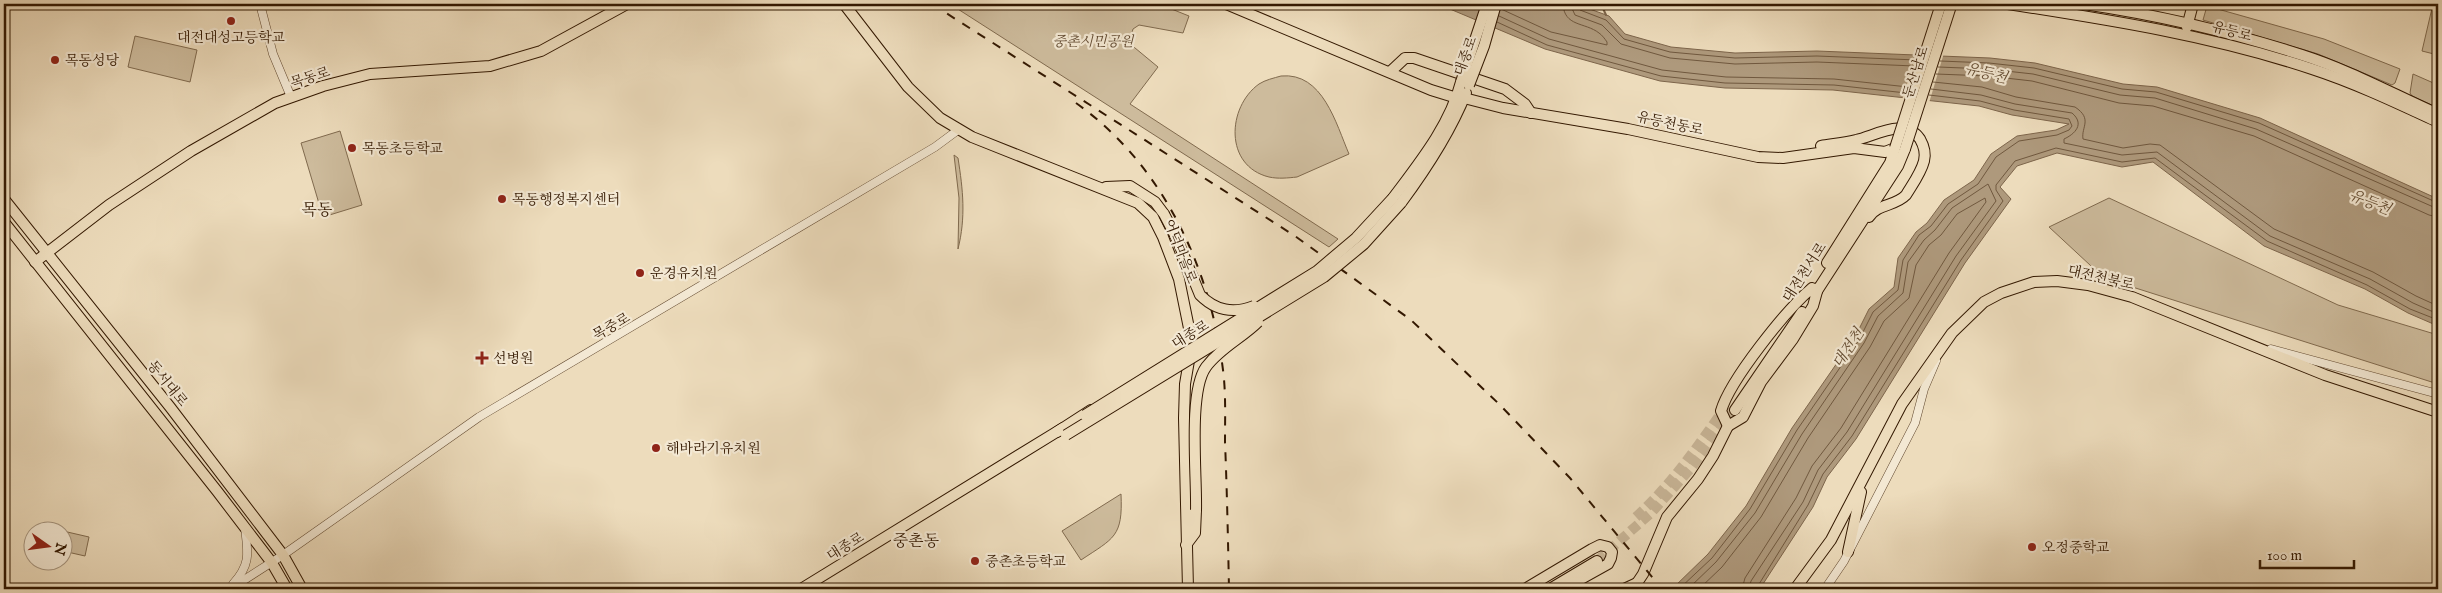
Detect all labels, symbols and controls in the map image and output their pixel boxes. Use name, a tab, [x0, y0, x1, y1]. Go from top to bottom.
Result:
marker: 대전대성고등학교	[225, 15, 237, 27]
street label: 유등로	[2210, 18, 2254, 46]
place label: 대전대성고등학교	[177, 29, 286, 47]
park label: 중촌시민공원	[1052, 33, 1135, 51]
street label: 대종로	[1451, 34, 1481, 78]
street label: 둔산남로	[1899, 43, 1933, 101]
place label: 목동성당	[65, 52, 120, 70]
marker: 목동성당	[49, 54, 61, 66]
water label: 유등천	[1962, 59, 2011, 88]
street label: 목동로	[288, 63, 333, 93]
street label: 유등천동로	[1635, 108, 1705, 140]
place label: 목동초등학교	[362, 140, 444, 158]
marker: 목동초등학교	[346, 142, 358, 154]
water label: 유등천	[2346, 186, 2395, 220]
place label: 목동행정복지센터	[512, 191, 620, 209]
marker: 목동행정복지센터	[496, 193, 508, 205]
district label: 목동	[302, 201, 333, 221]
street label: 어덕마을로	[1160, 217, 1201, 287]
street label: 대전천서로	[1779, 239, 1831, 306]
street label: 대전천북로	[2066, 262, 2136, 294]
place label: 운경유치원	[650, 265, 718, 283]
marker: 운경유치원	[634, 267, 646, 279]
street label: 목중로	[589, 309, 634, 345]
street label: 대종로	[1169, 316, 1213, 353]
water label: 대전천	[1829, 324, 1869, 372]
place label: 선병원	[493, 350, 534, 368]
marker: 선병원	[475, 351, 489, 365]
street label: 동서대로	[143, 357, 192, 411]
place label: 해바라기유치원	[666, 440, 761, 458]
marker: 해바라기유치원	[650, 442, 662, 454]
north arrow	[22, 520, 72, 570]
street label: 대종로	[824, 528, 868, 565]
district label: 중촌동	[893, 532, 940, 552]
scale bar	[2260, 538, 2353, 570]
place label: 오정중학교	[2042, 539, 2110, 557]
text: N	[49, 540, 70, 557]
marker: 오정중학교	[2026, 541, 2038, 553]
text: 100 m	[2267, 546, 2303, 565]
place label: 중촌초등학교	[985, 553, 1067, 571]
marker: 중촌초등학교	[969, 555, 981, 567]

